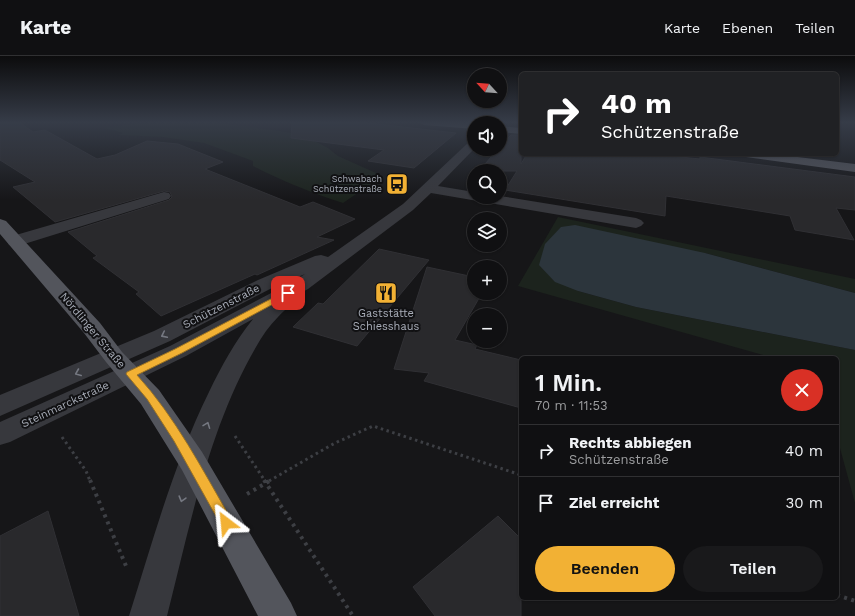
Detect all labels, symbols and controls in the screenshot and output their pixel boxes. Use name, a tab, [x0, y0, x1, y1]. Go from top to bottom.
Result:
text: Karte	[20, 16, 71, 39]
text: Karte	[664, 20, 700, 36]
text: Ebenen	[722, 20, 773, 36]
text: Teilen	[795, 20, 835, 36]
north arrow	[467, 68, 507, 108]
map controls	[467, 68, 507, 348]
text: 40 m	[601, 87, 671, 120]
icon: right	[535, 88, 587, 140]
button: sound	[467, 116, 507, 156]
text: Schützenstraße	[601, 121, 739, 142]
button: search	[467, 164, 507, 204]
bus stop icon: Schwabach Schützenstraße	[384, 171, 410, 197]
place label: Schwabach Schützenstraße	[313, 174, 382, 194]
button: layers	[467, 212, 507, 252]
button: +	[467, 260, 507, 300]
pin	[271, 276, 305, 310]
restaurant icon: Gaststätte Schiesshaus	[373, 280, 399, 306]
street label: Schützenstraße	[181, 281, 262, 331]
icon: arrive	[277, 282, 299, 304]
street label: Nördlinger Straße	[57, 290, 128, 371]
place label: Gaststätte Schiesshaus	[353, 307, 419, 333]
button: −	[467, 308, 507, 348]
one-way arrow	[161, 330, 168, 337]
one-way arrow	[75, 368, 82, 376]
text: 1 Min.	[535, 369, 602, 397]
button: close	[781, 369, 823, 411]
street label: Steinmarckstraße	[19, 378, 111, 430]
text: 70 m · 11:53	[535, 398, 608, 413]
one-way arrow	[202, 422, 210, 429]
text: Rechts abbiegen	[569, 434, 691, 452]
icon: right	[535, 440, 557, 462]
text: 40 m	[785, 442, 823, 460]
text: Schützenstraße	[569, 452, 669, 467]
icon: arrive	[535, 492, 557, 514]
text: Ziel erreicht	[569, 494, 659, 512]
text: 30 m	[786, 494, 823, 512]
one-way arrow	[178, 495, 187, 502]
position arrow	[205, 502, 247, 544]
button: Beenden	[535, 546, 675, 592]
button: Teilen	[683, 546, 823, 592]

